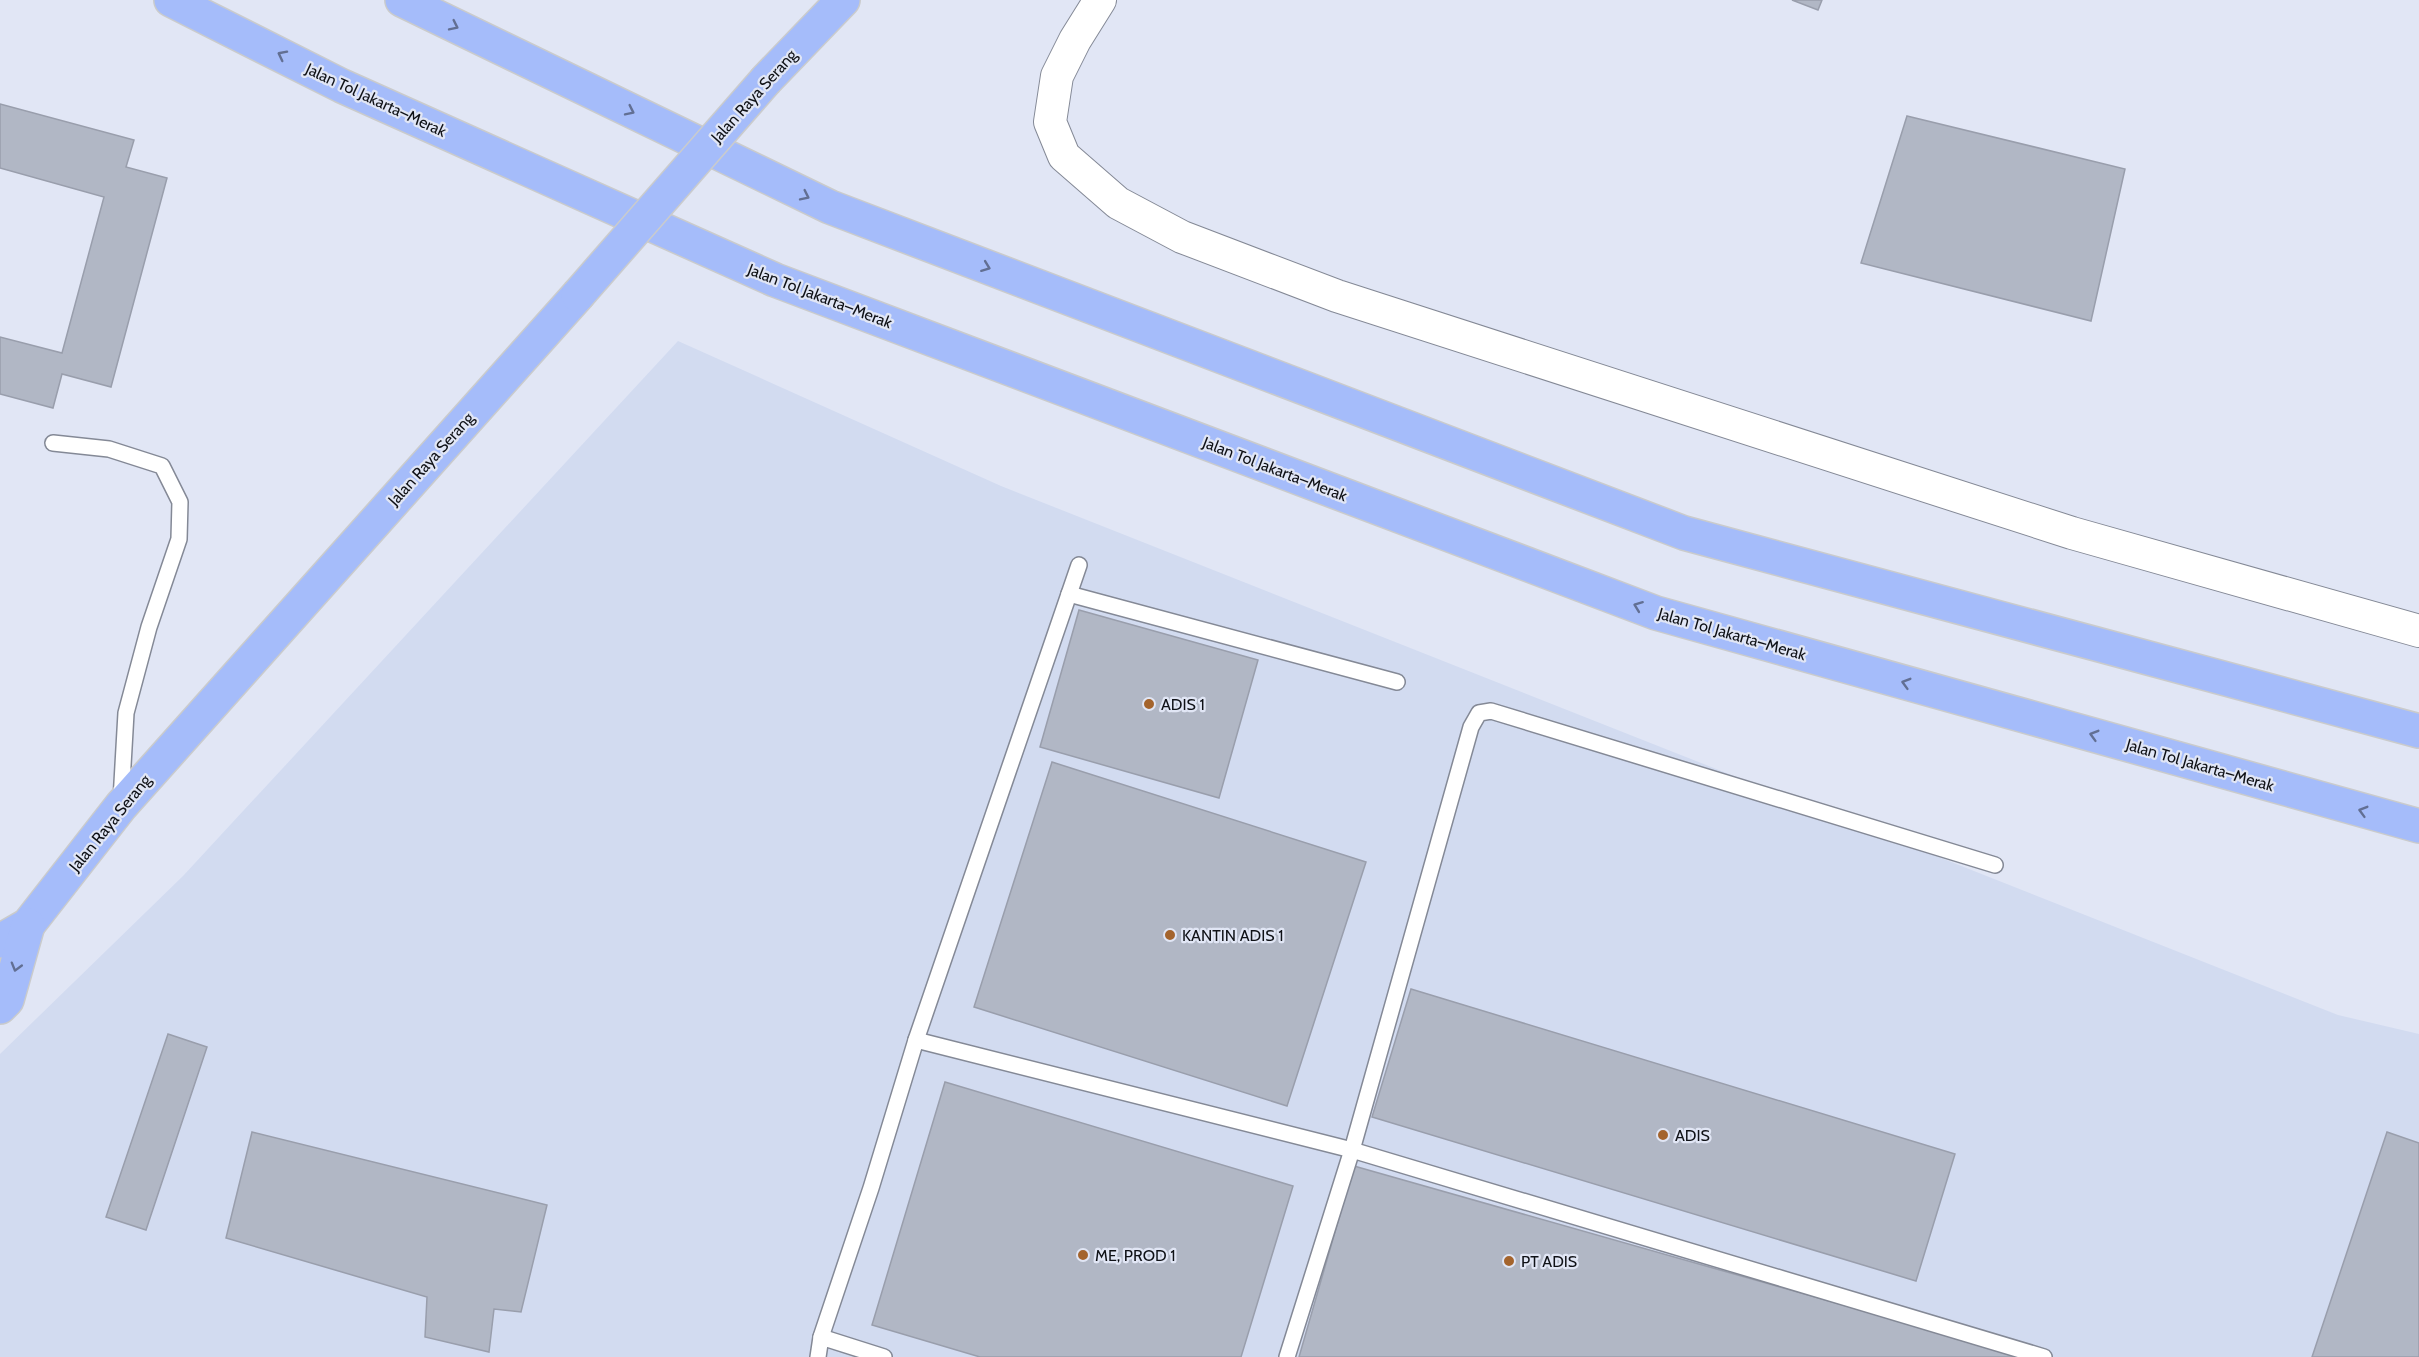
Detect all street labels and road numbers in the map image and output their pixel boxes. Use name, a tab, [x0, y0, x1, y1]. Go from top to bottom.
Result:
street label: Jalan Raya Serang	[706, 45, 802, 147]
street label: Jalan Tol Jakarta–Merak	[302, 59, 450, 141]
street label: Jalan Tol Jakarta–Merak	[744, 259, 896, 333]
street label: Jalan Raya Serang	[383, 408, 479, 510]
street label: Jalan Tol Jakarta–Merak	[1199, 432, 1351, 506]
street label: Jalan Tol Jakarta–Merak	[1655, 604, 1809, 664]
street label: Jalan Tol Jakarta–Merak	[2123, 735, 2277, 795]
street label: Jalan Raya Serang	[65, 770, 155, 876]

